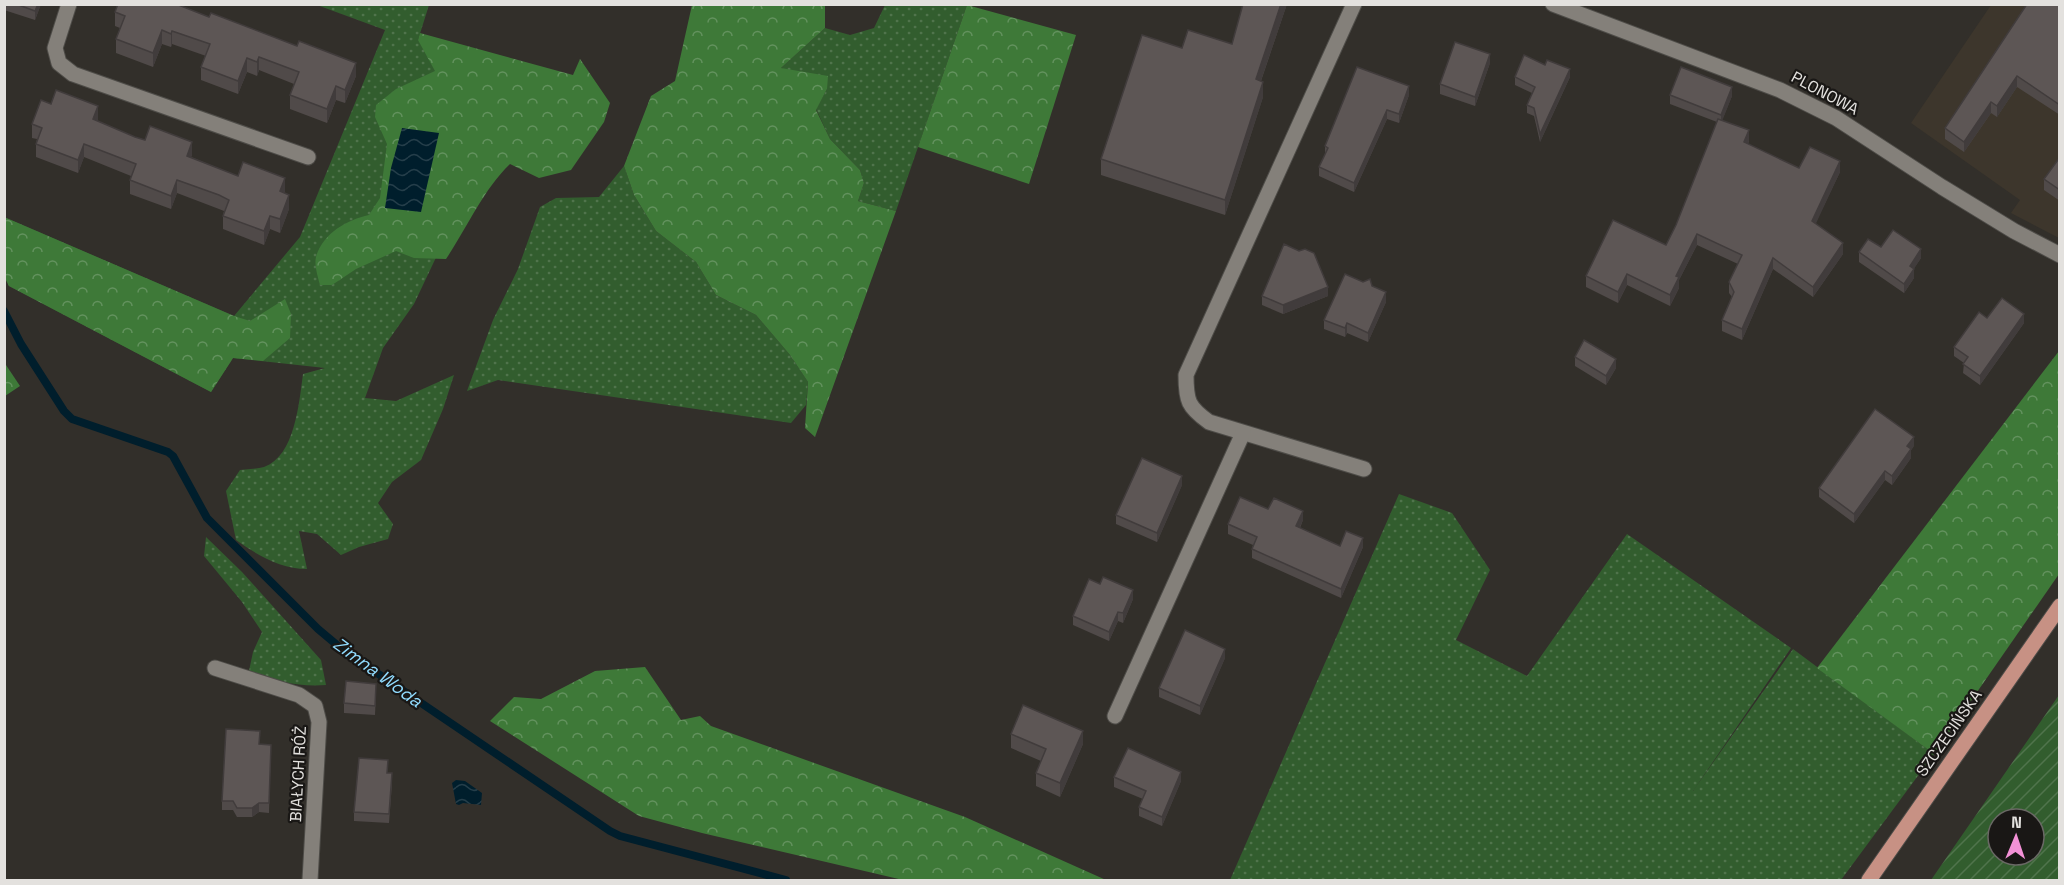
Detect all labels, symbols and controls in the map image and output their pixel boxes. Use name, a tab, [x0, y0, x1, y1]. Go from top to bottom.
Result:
street label: PLONOWA	[1788, 66, 1862, 120]
water label: Zimna Woda	[329, 632, 428, 712]
street label: SZCZECIŃSKA	[1911, 685, 1987, 781]
street label: BIAŁYCH RÓŻ	[285, 725, 311, 823]
north arrow	[1986, 807, 2046, 867]
text: N	[2011, 812, 2022, 833]

